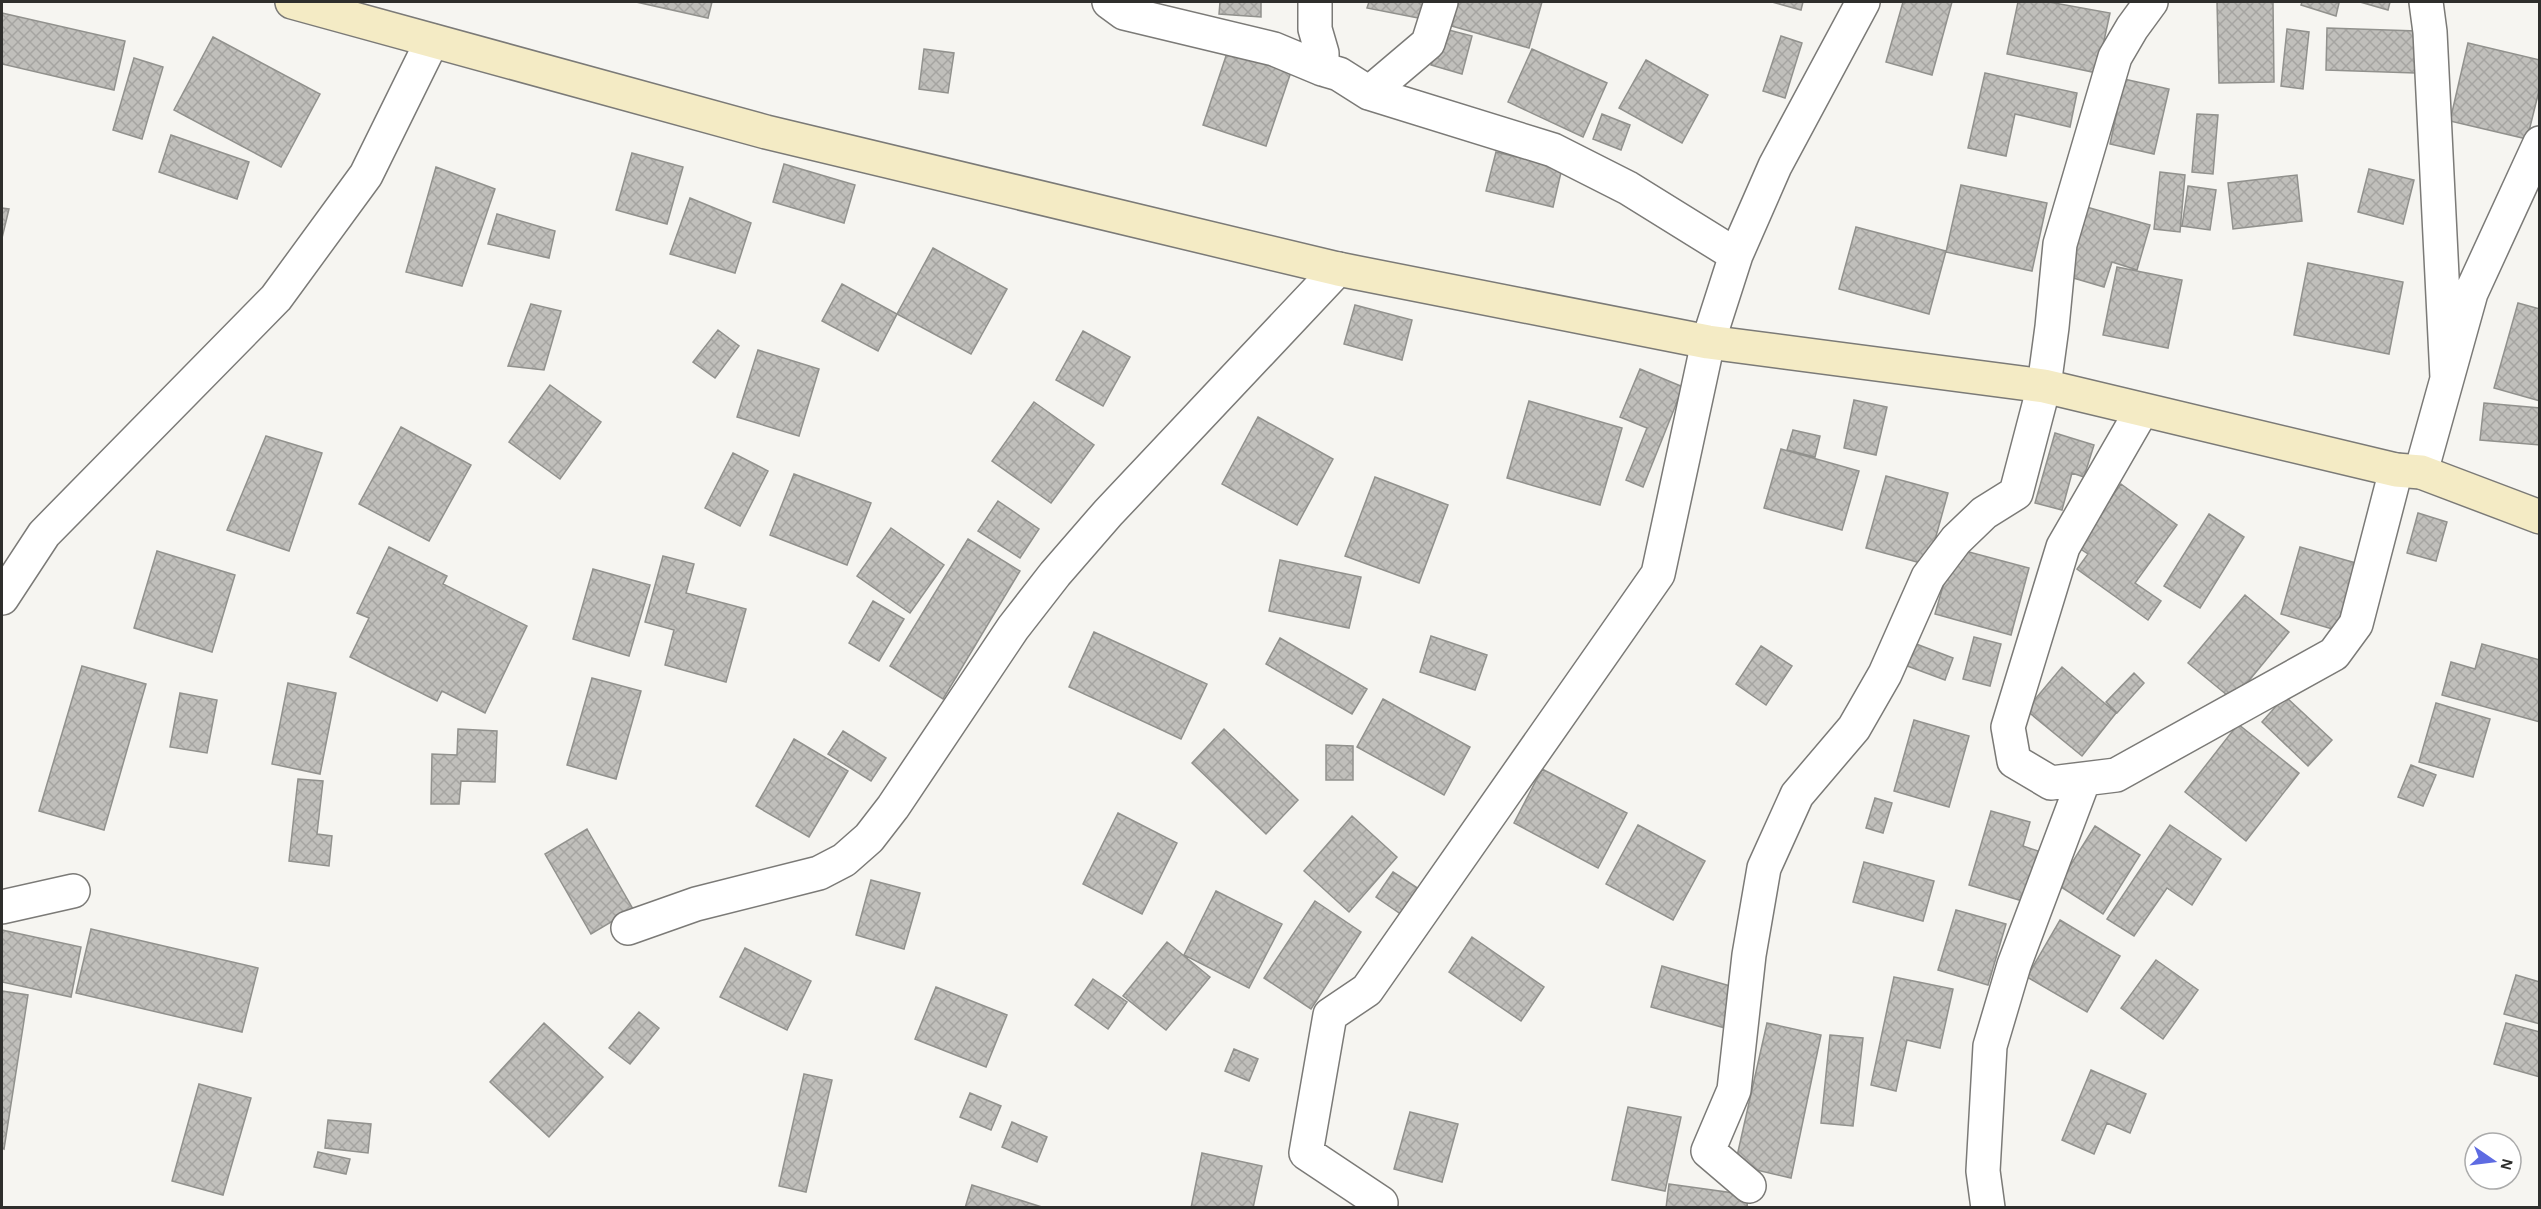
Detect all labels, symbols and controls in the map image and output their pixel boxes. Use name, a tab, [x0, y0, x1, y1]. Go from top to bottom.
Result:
north arrow	[2463, 1131, 2523, 1191]
text: N	[2497, 1157, 2516, 1172]

